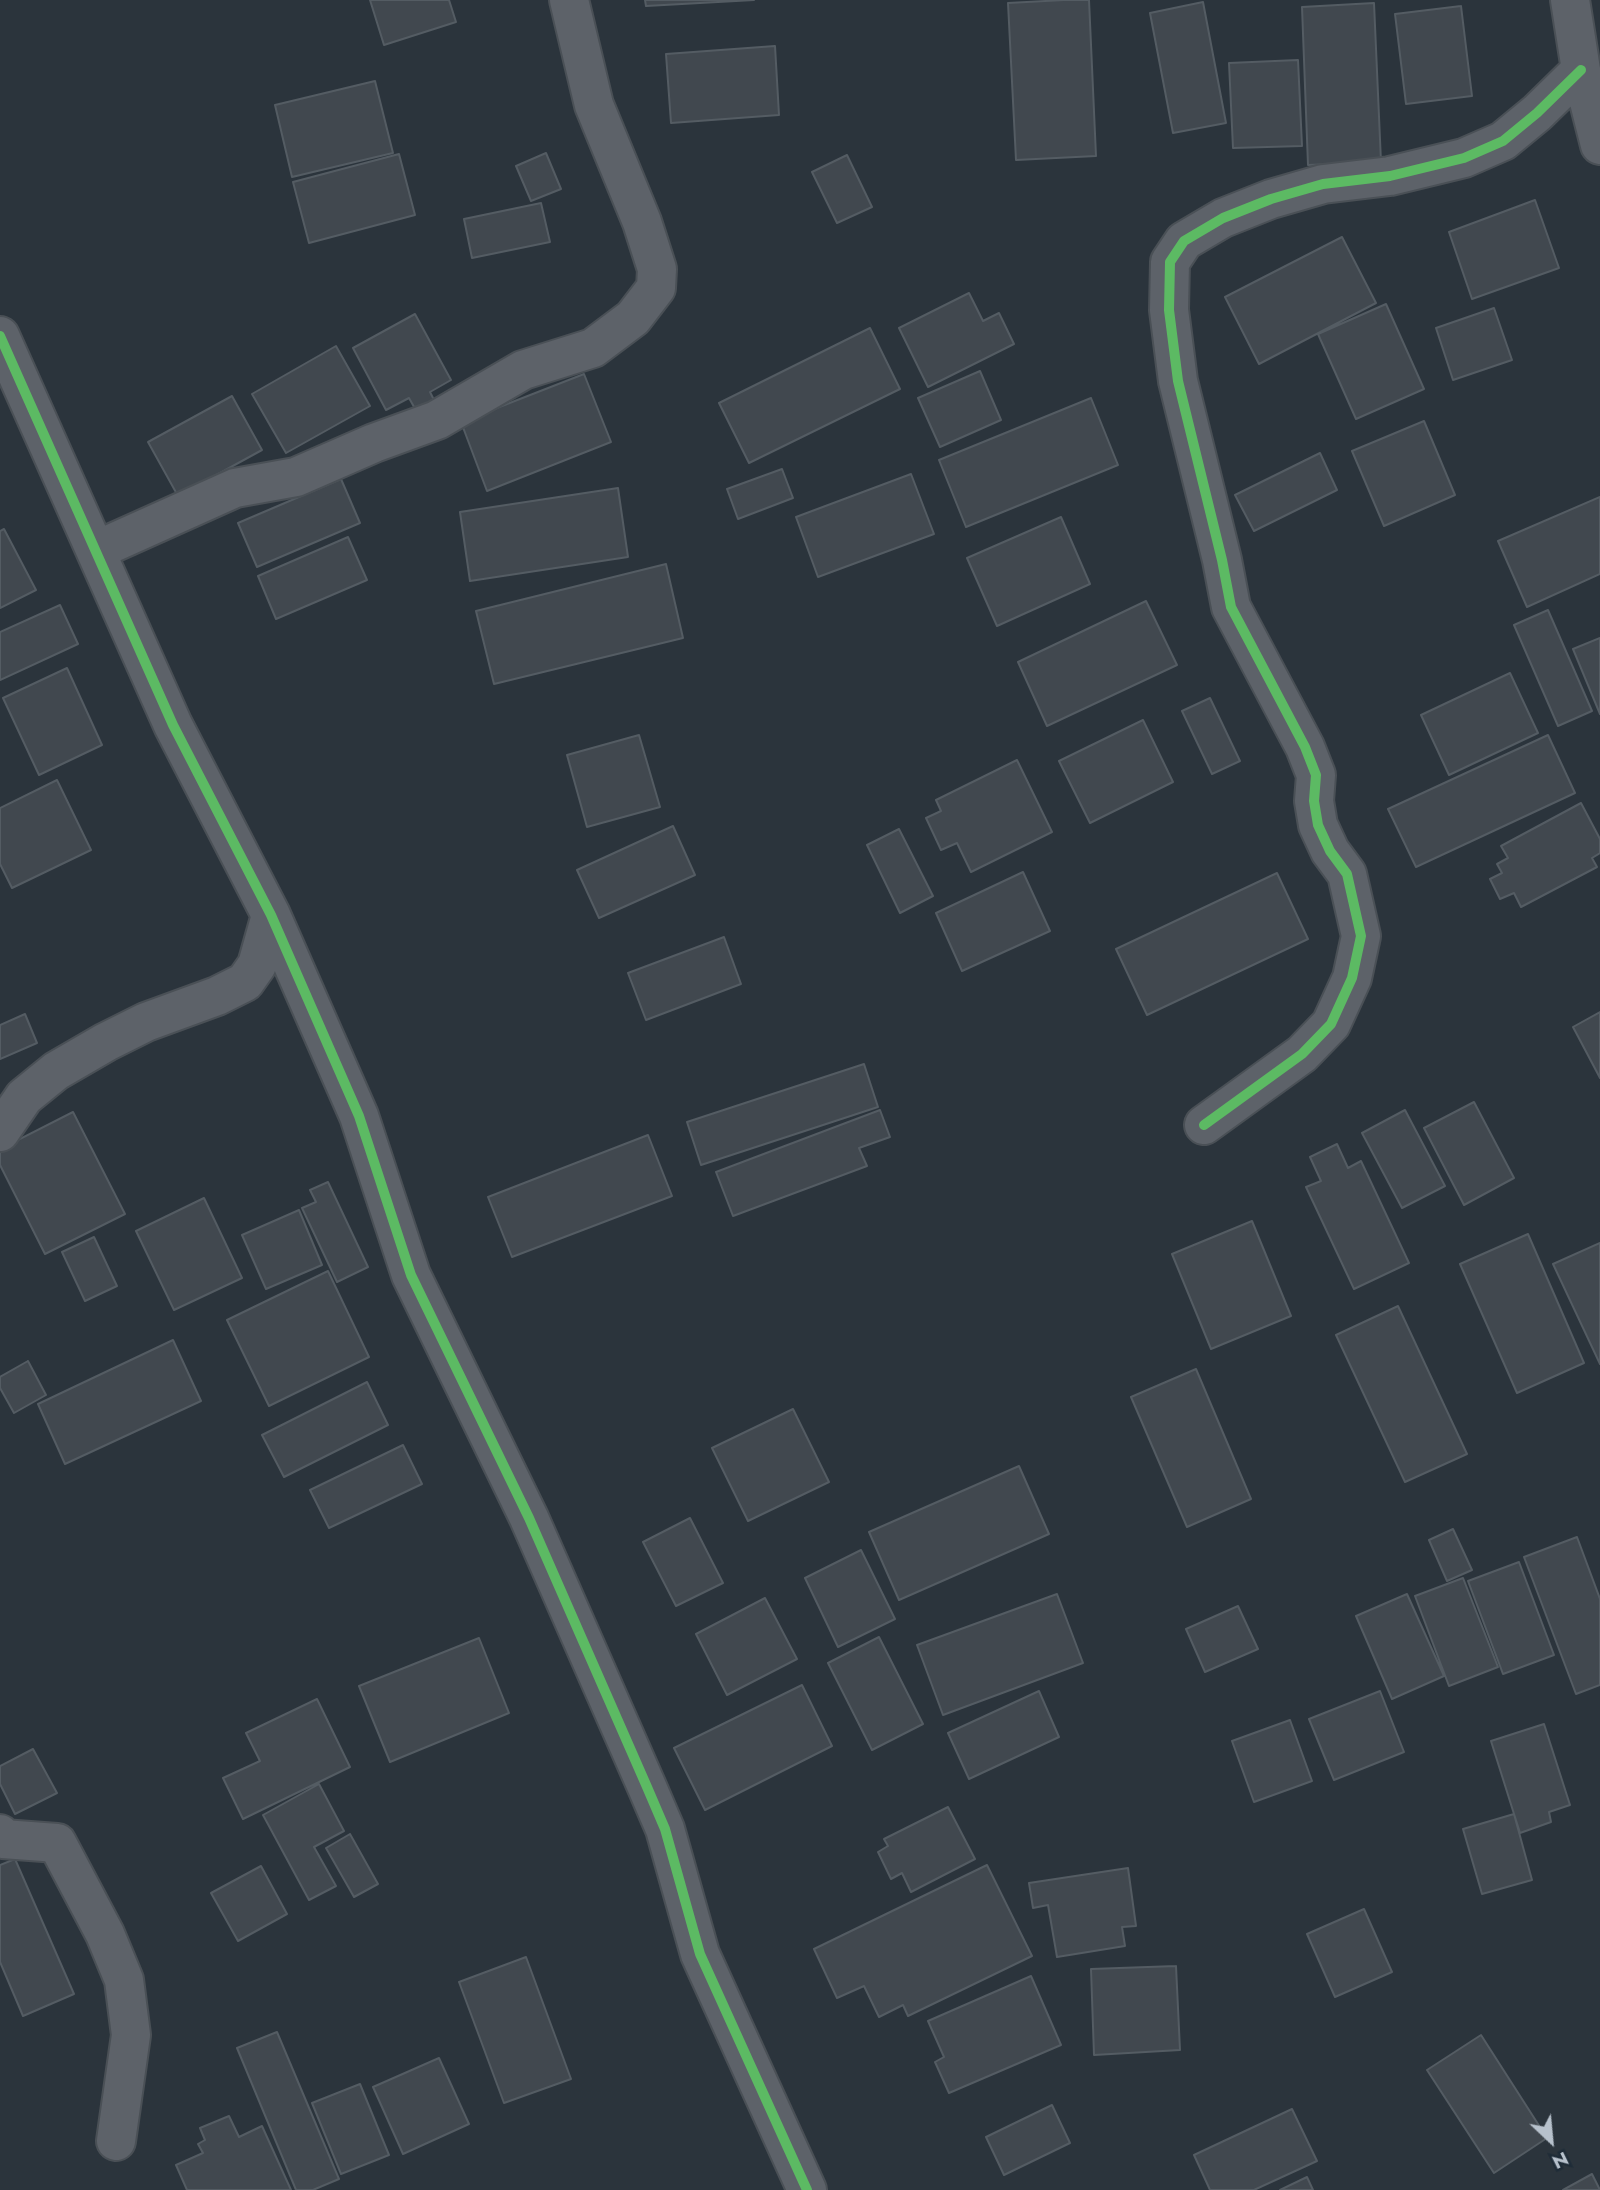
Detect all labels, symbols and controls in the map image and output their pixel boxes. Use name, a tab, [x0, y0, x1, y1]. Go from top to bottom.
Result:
north arrow	[1516, 2106, 1586, 2176]
text: N	[1548, 2145, 1573, 2176]

